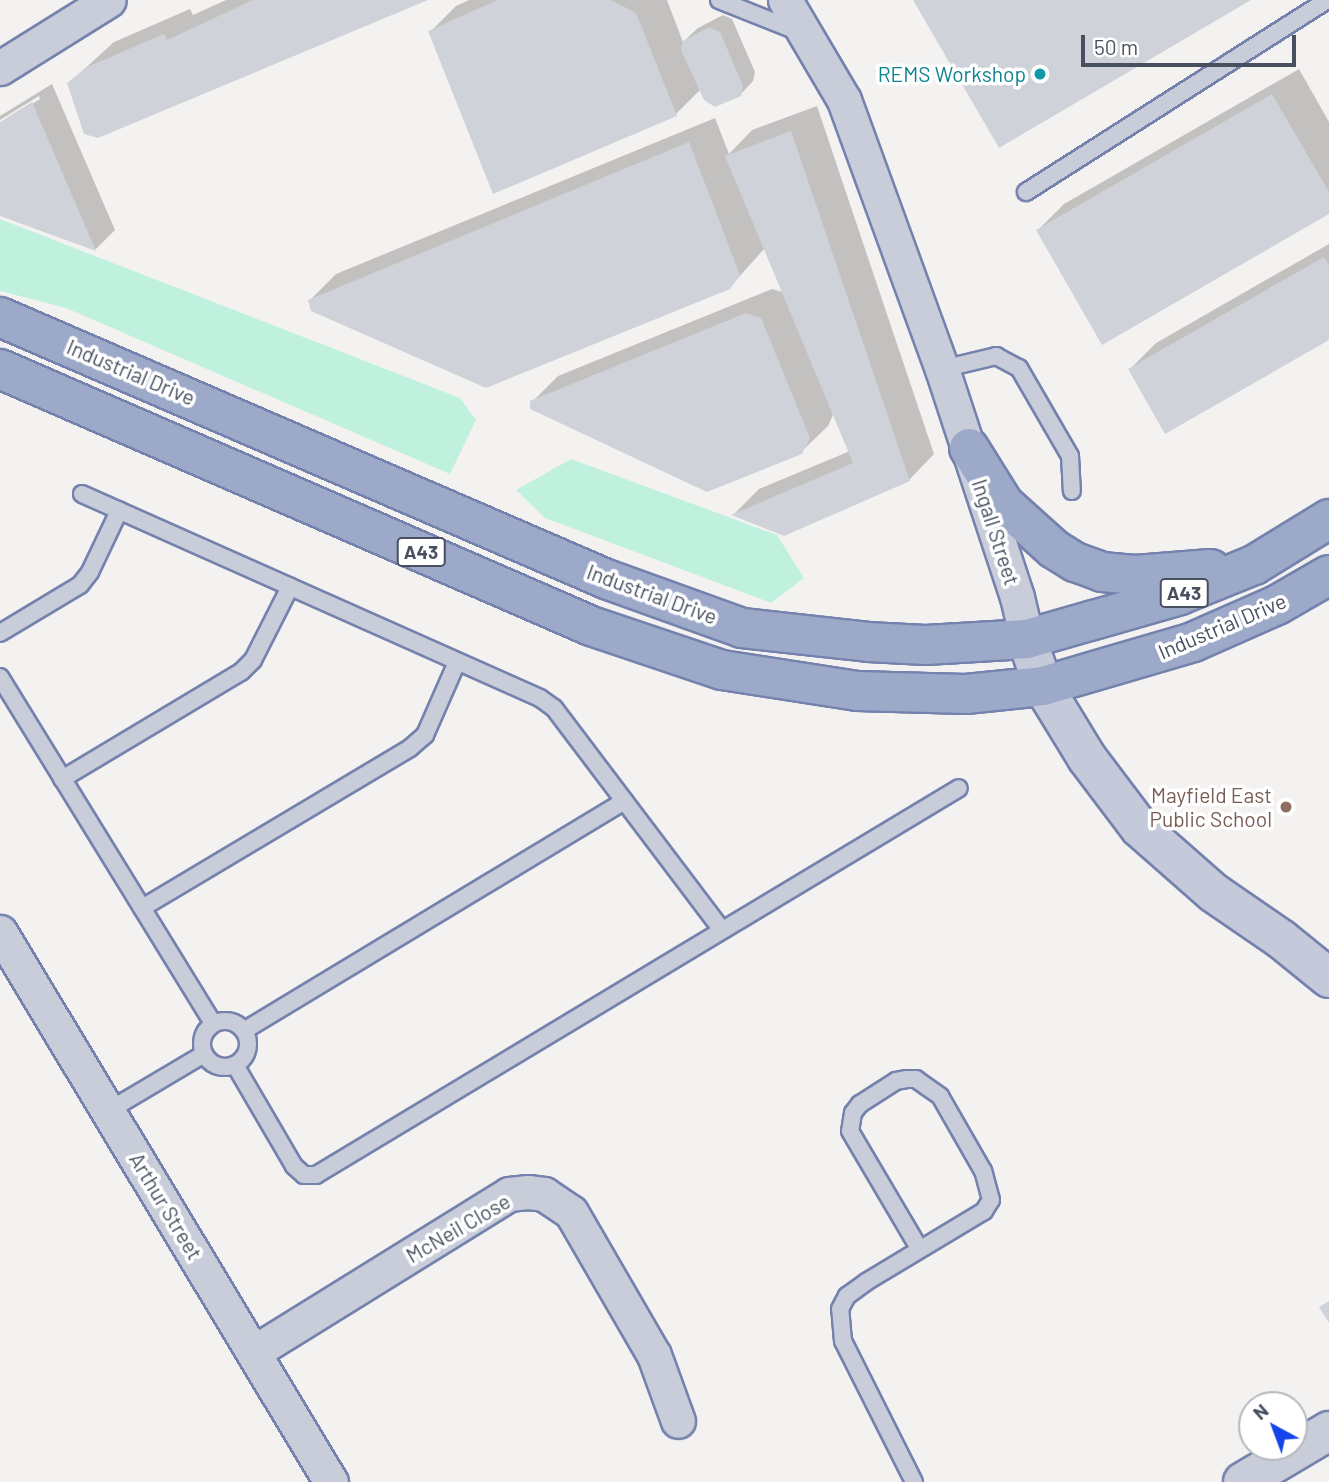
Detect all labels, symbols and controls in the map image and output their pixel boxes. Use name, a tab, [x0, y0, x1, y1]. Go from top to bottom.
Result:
scale bar	[1084, 21, 1299, 65]
text: 50 m	[1094, 34, 1138, 59]
place label: REMS Workshop	[878, 61, 1026, 87]
marker: REMS Workshop	[1032, 66, 1048, 82]
street label: Industrial Drive	[63, 334, 199, 410]
street label: Ingall Street	[967, 476, 1025, 588]
road number: A43	[396, 537, 446, 568]
street label: Industrial Drive	[584, 559, 720, 629]
road number: A43	[1160, 578, 1208, 608]
street label: Industrial Drive	[1154, 588, 1290, 664]
place label: Mayfield East Public School	[1149, 782, 1272, 832]
marker: Mayfield East Public School	[1278, 799, 1294, 815]
street label: Arthur Street	[124, 1148, 208, 1264]
street label: McNeil Close	[401, 1188, 515, 1268]
north arrow	[1238, 1391, 1308, 1461]
text: N	[1248, 1398, 1273, 1424]

